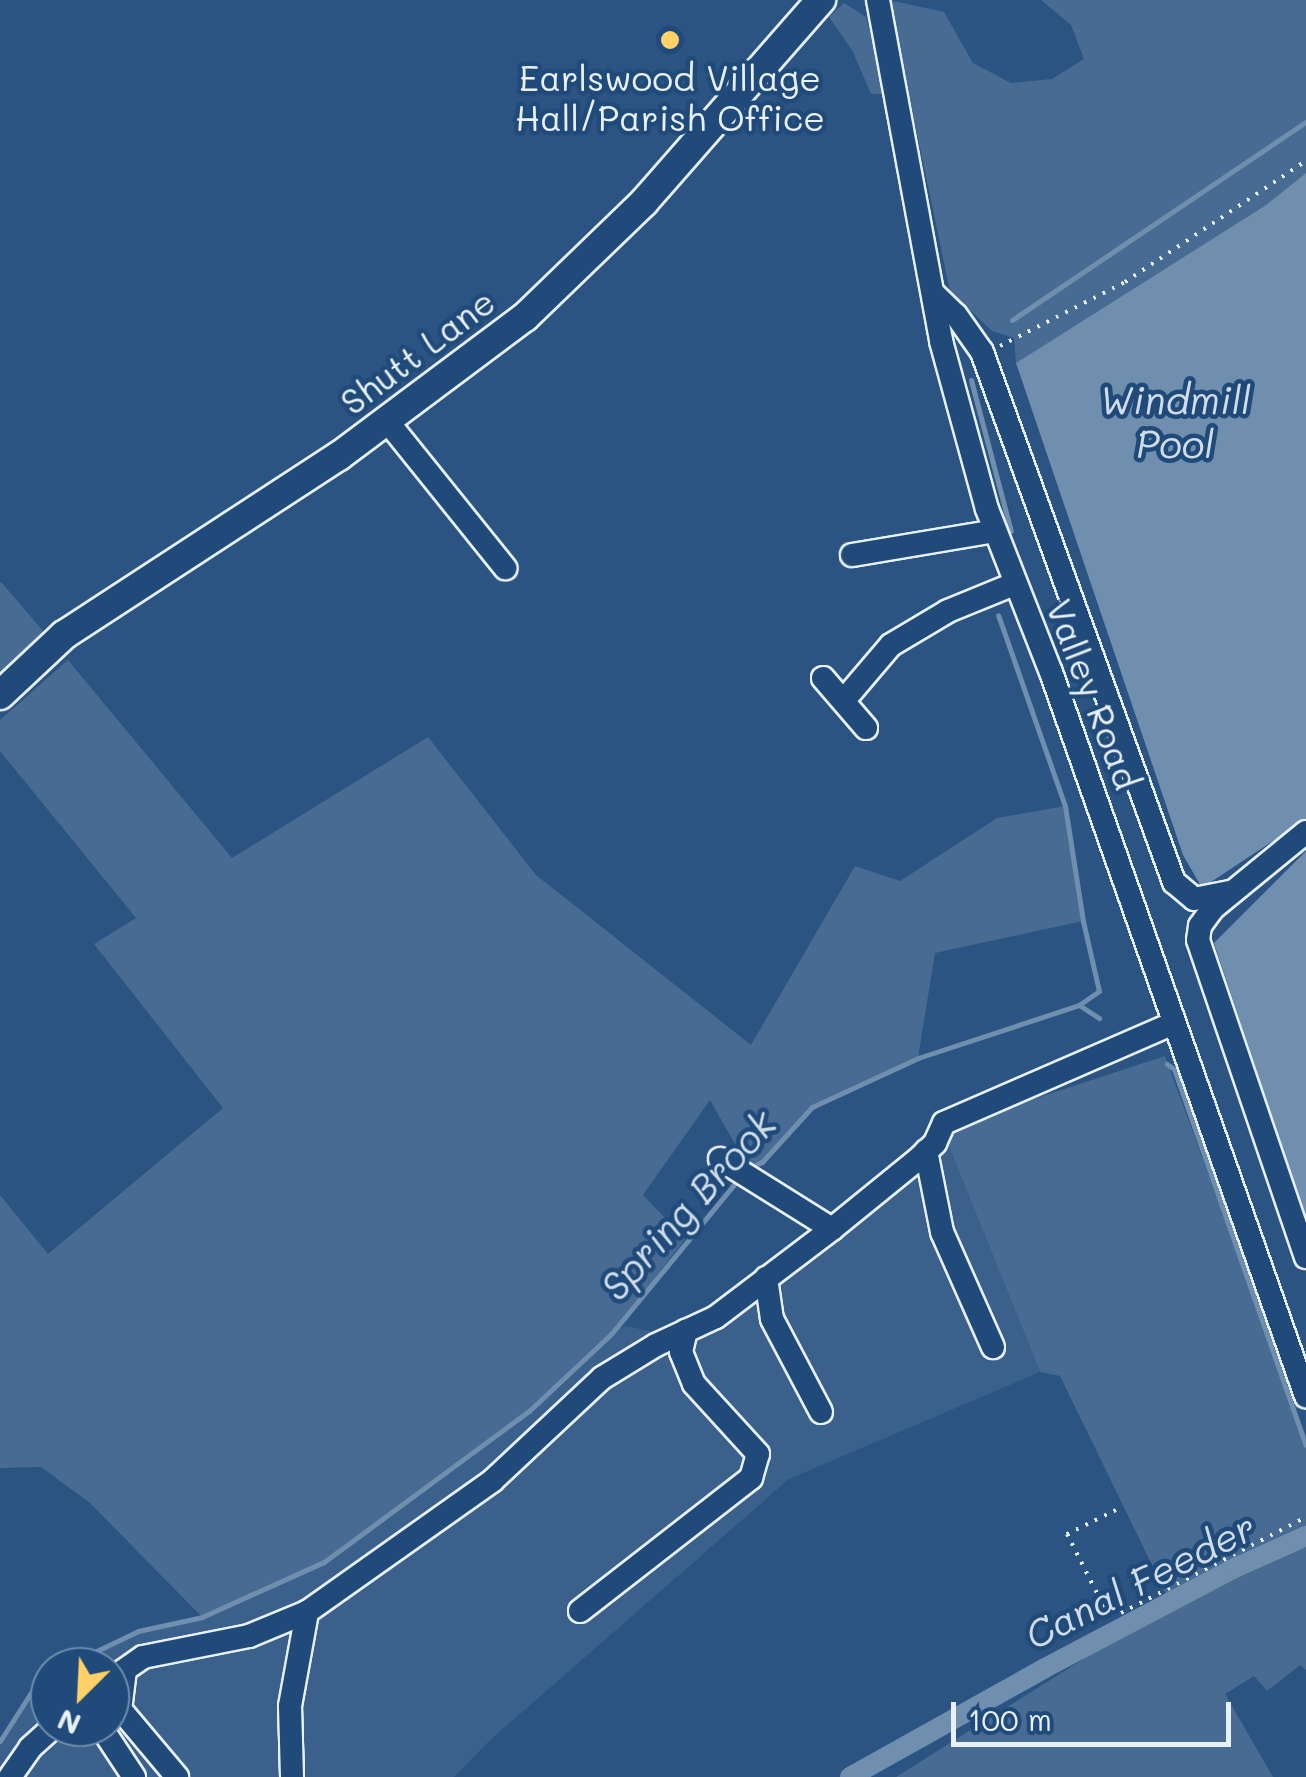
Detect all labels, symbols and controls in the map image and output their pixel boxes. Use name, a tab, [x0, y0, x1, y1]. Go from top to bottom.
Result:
marker: Earlswood Village Hall/Parish Office	[659, 29, 681, 51]
place label: Earlswood Village Hall/Parish Office	[515, 56, 825, 138]
street label: Shutt Lane	[332, 280, 502, 422]
water label: Windmill Pool	[1099, 377, 1251, 466]
street label: Valley Road	[1039, 593, 1149, 795]
water label: Spring Brook	[591, 1101, 785, 1309]
water label: Canal Feeder	[1017, 1503, 1263, 1659]
north arrow	[30, 1647, 130, 1747]
scale bar	[956, 1682, 1236, 1744]
text: 100 m	[968, 1699, 1052, 1739]
text: N	[52, 1702, 86, 1743]

